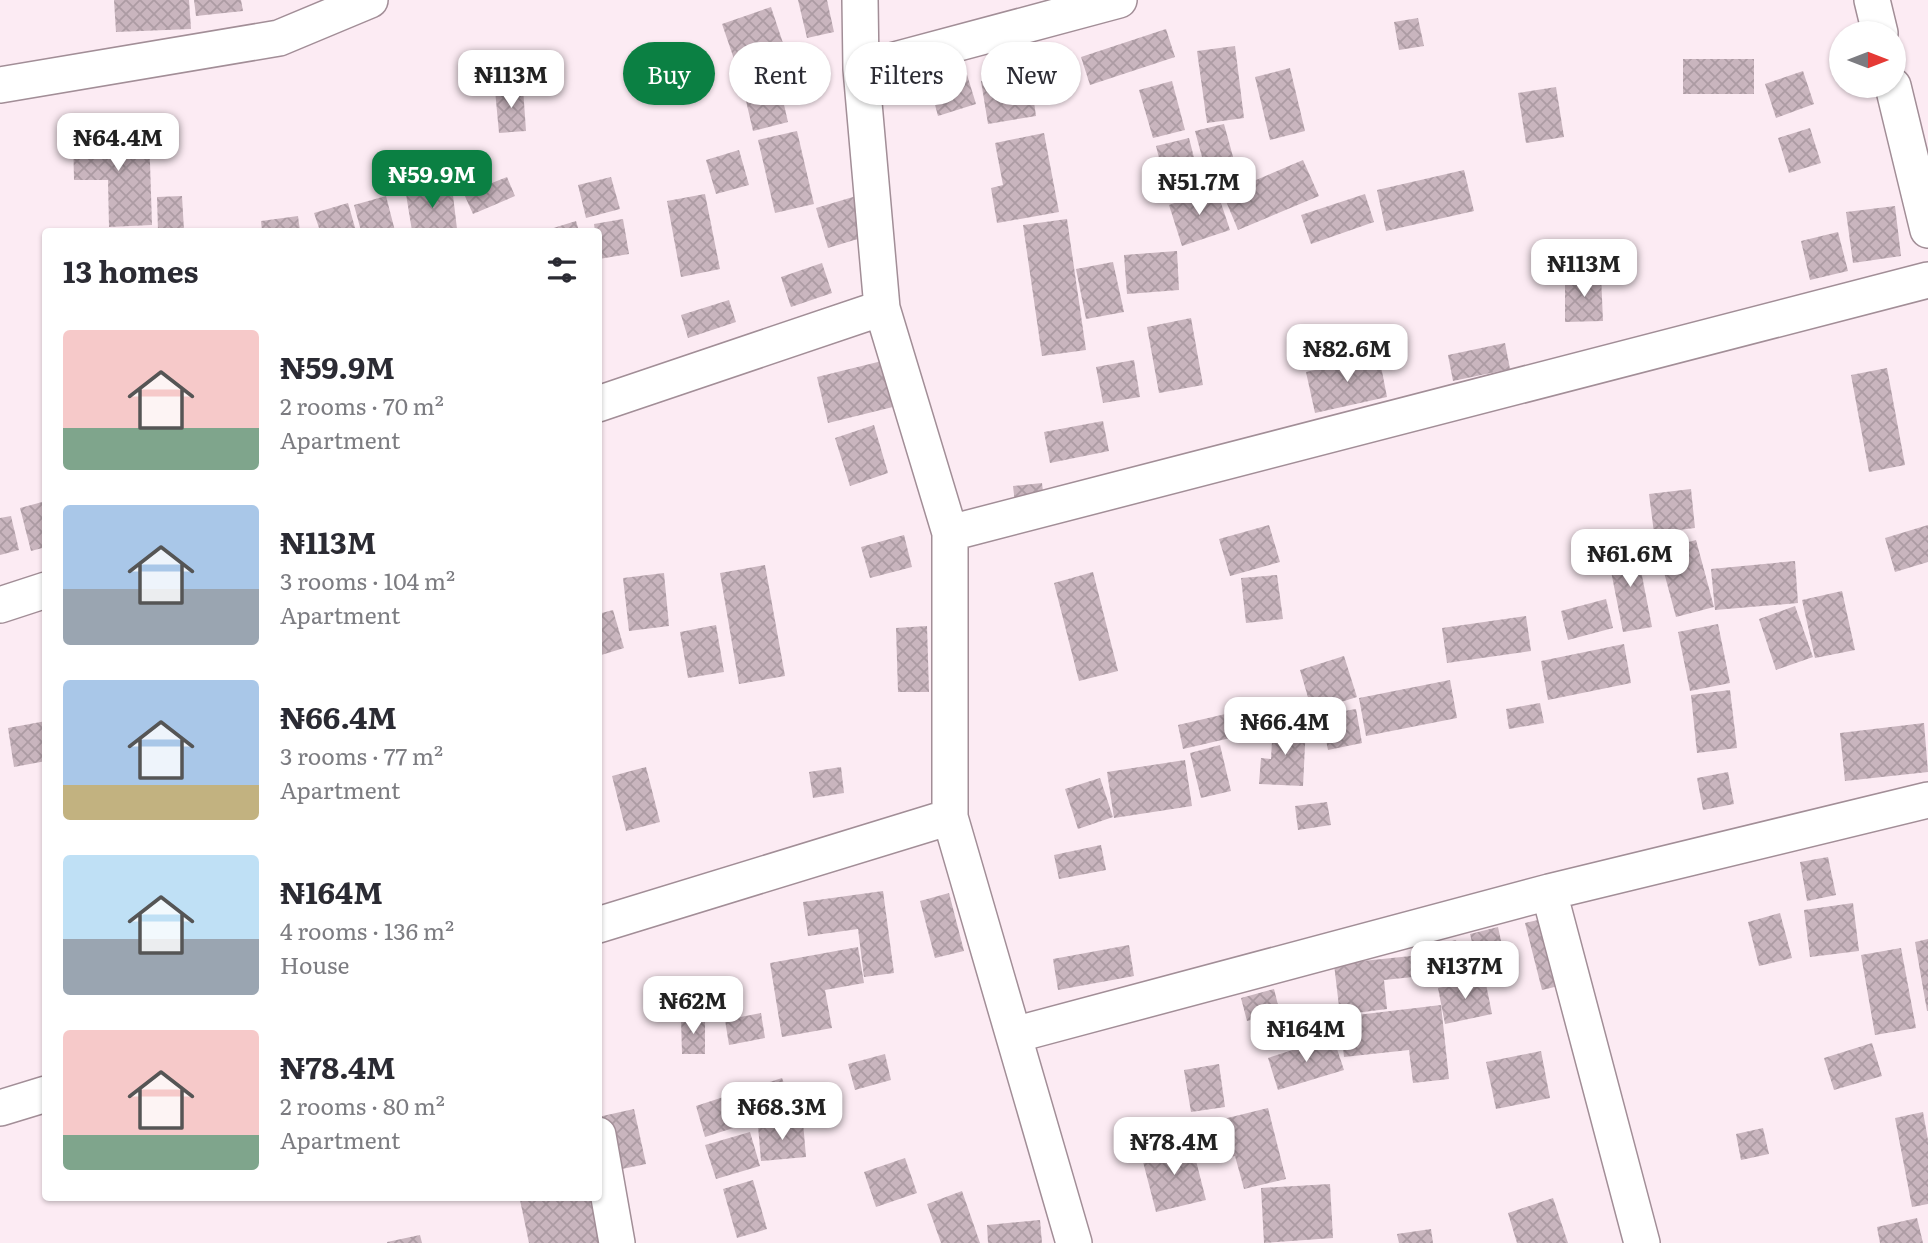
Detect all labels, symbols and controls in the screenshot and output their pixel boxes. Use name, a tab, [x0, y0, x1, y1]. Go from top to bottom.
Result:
north arrow	[1829, 21, 1906, 98]
map controls	[1829, 21, 1906, 98]
chip: Buy	[623, 42, 715, 105]
chip: Rent	[729, 42, 831, 105]
chip: Filters	[845, 42, 967, 105]
chip: New	[981, 42, 1081, 105]
pin: ₦113M	[462, 50, 560, 110]
text: ₦113M	[474, 56, 548, 90]
pin: ₦64.4M	[61, 114, 175, 173]
text: ₦64.4M	[73, 119, 163, 153]
pin: ₦59.9M	[375, 150, 489, 210]
text: ₦59.9M	[388, 156, 476, 190]
pin: ₦51.7M	[1142, 158, 1256, 217]
text: ₦51.7M	[1158, 163, 1240, 197]
pin: ₦113M	[1535, 240, 1633, 299]
text: ₦113M	[1547, 245, 1621, 279]
text: 13 homes	[63, 248, 199, 292]
icon: filters	[543, 251, 581, 289]
pin: ₦82.6M	[1290, 324, 1404, 384]
text: ₦82.6M	[1303, 330, 1391, 364]
text: ₦59.9M	[280, 344, 395, 388]
icon: home	[119, 358, 203, 442]
text: 2 rooms · 70 m²	[280, 388, 444, 422]
text: Apartment	[280, 422, 400, 456]
text: ₦113M	[280, 519, 376, 563]
pin: ₦61.6M	[1573, 530, 1687, 589]
icon: home	[119, 533, 203, 617]
text: ₦61.6M	[1587, 535, 1673, 569]
text: 3 rooms · 104 m²	[280, 563, 455, 597]
text: Apartment	[280, 597, 400, 631]
text: ₦66.4M	[280, 694, 397, 738]
pin: ₦66.4M	[1228, 698, 1342, 757]
text: ₦66.4M	[1240, 703, 1330, 737]
icon: home	[119, 708, 203, 792]
text: 3 rooms · 77 m²	[280, 738, 443, 772]
text: Apartment	[280, 772, 400, 806]
text: ₦164M	[280, 869, 383, 913]
icon: home	[119, 883, 203, 967]
text: 4 rooms · 136 m²	[280, 913, 454, 947]
pin: ₦137M	[1416, 942, 1514, 1001]
text: House	[280, 947, 349, 981]
text: ₦137M	[1427, 947, 1503, 981]
pin: ₦62M	[652, 976, 734, 1036]
text: ₦62M	[659, 982, 727, 1016]
pin: ₦164M	[1257, 1004, 1355, 1064]
text: ₦164M	[1267, 1010, 1345, 1044]
text: ₦78.4M	[280, 1044, 396, 1088]
icon: home	[119, 1058, 203, 1142]
pin: ₦68.3M	[725, 1082, 839, 1142]
text: 2 rooms · 80 m²	[280, 1088, 445, 1122]
text: ₦68.3M	[737, 1088, 827, 1122]
pin: ₦78.4M	[1117, 1118, 1231, 1177]
text: Apartment	[280, 1122, 400, 1156]
text: ₦78.4M	[1130, 1123, 1218, 1157]

